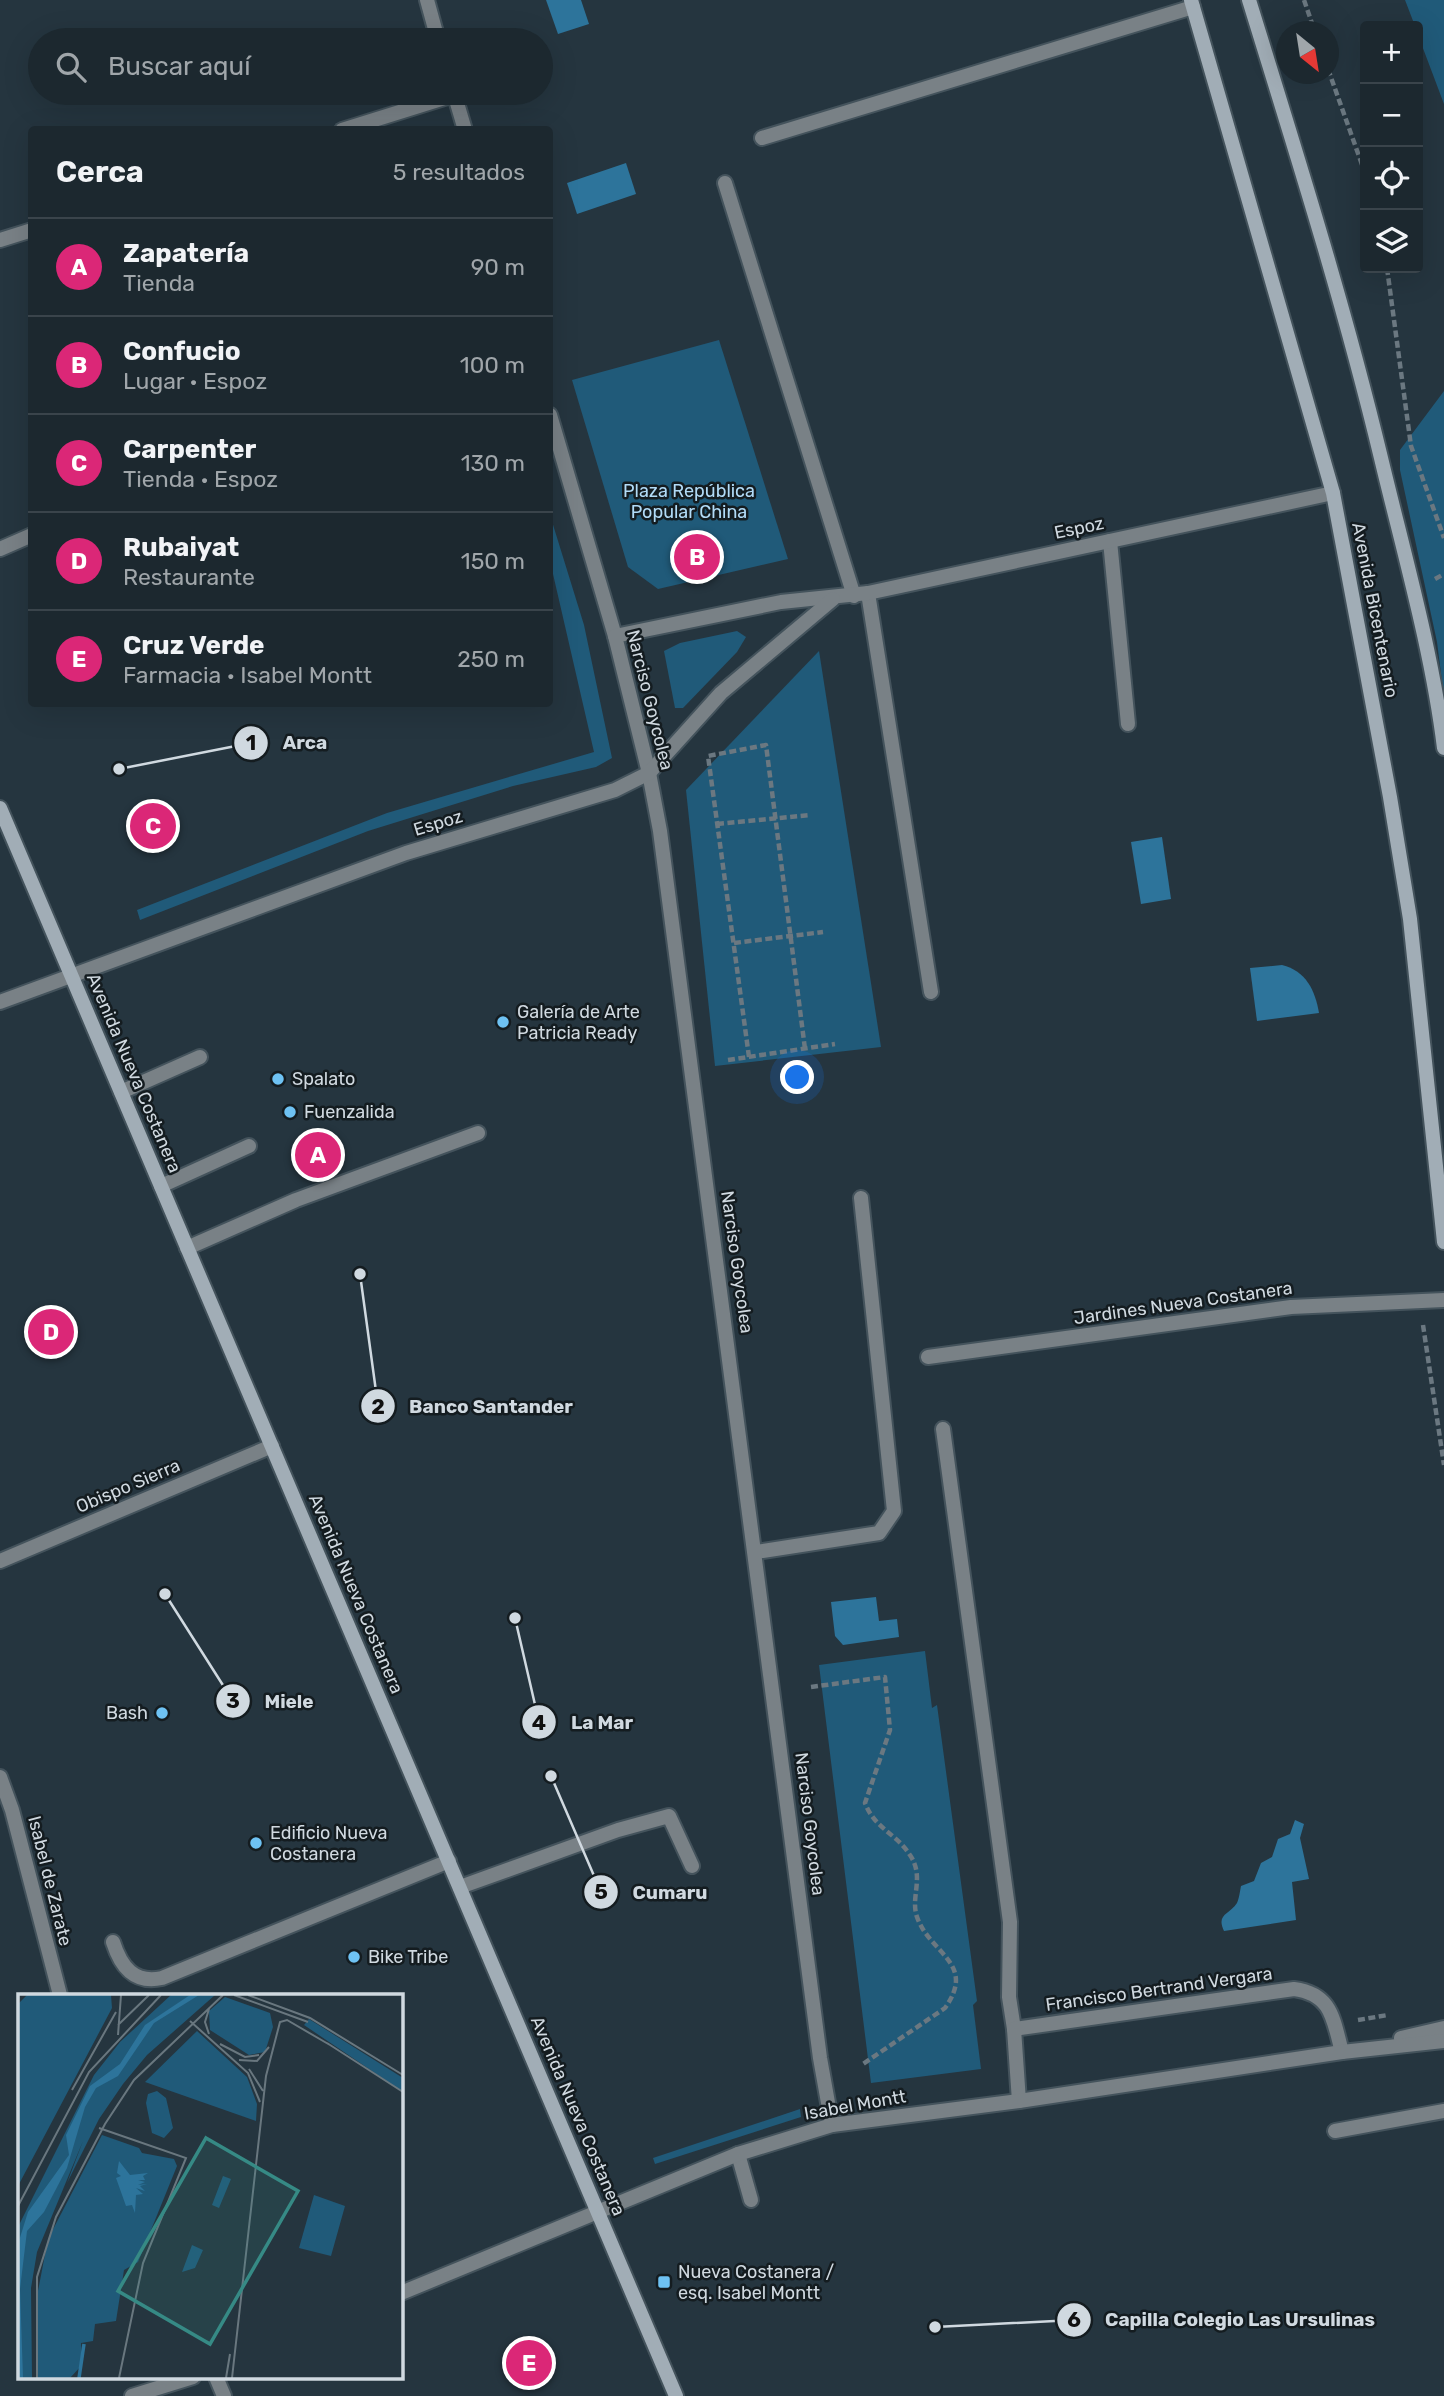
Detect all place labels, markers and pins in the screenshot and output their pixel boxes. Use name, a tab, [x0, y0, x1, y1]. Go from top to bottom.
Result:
pin: B	[674, 531, 720, 583]
callout: Arca	[234, 723, 341, 763]
pin: C	[130, 800, 176, 852]
place label: Galería de Arte Patricia Ready	[517, 1001, 640, 1044]
marker: Galería de Arte Patricia Ready	[495, 1014, 511, 1030]
place label: Spalato	[292, 1068, 355, 1090]
marker: Spalato	[270, 1071, 286, 1087]
place label: Fuenzalida	[304, 1101, 395, 1123]
marker: Fuenzalida	[282, 1104, 298, 1120]
pin: A	[295, 1129, 341, 1181]
pin: D	[28, 1306, 74, 1358]
callout: Banco Santander	[360, 1386, 587, 1426]
callout: Miele	[215, 1681, 328, 1721]
place label: Bash	[106, 1702, 148, 1724]
callout: La Mar	[522, 1702, 647, 1742]
marker: Bash	[154, 1705, 170, 1721]
place label: Edificio Nueva Costanera	[270, 1822, 387, 1865]
marker: Edificio Nueva Costanera	[248, 1835, 264, 1851]
callout: Cumaru	[584, 1872, 722, 1912]
place label: Bike Tribe	[368, 1946, 448, 1968]
marker: Bike Tribe	[346, 1949, 362, 1965]
place label: Nueva Costanera / esq. Isabel Montt	[678, 2261, 835, 2304]
marker: Nueva Costanera / esq. Isabel Montt	[656, 2274, 672, 2290]
callout: Capilla Colegio Las Ursulinas	[1056, 2300, 1389, 2340]
pin: E	[506, 2337, 552, 2389]

